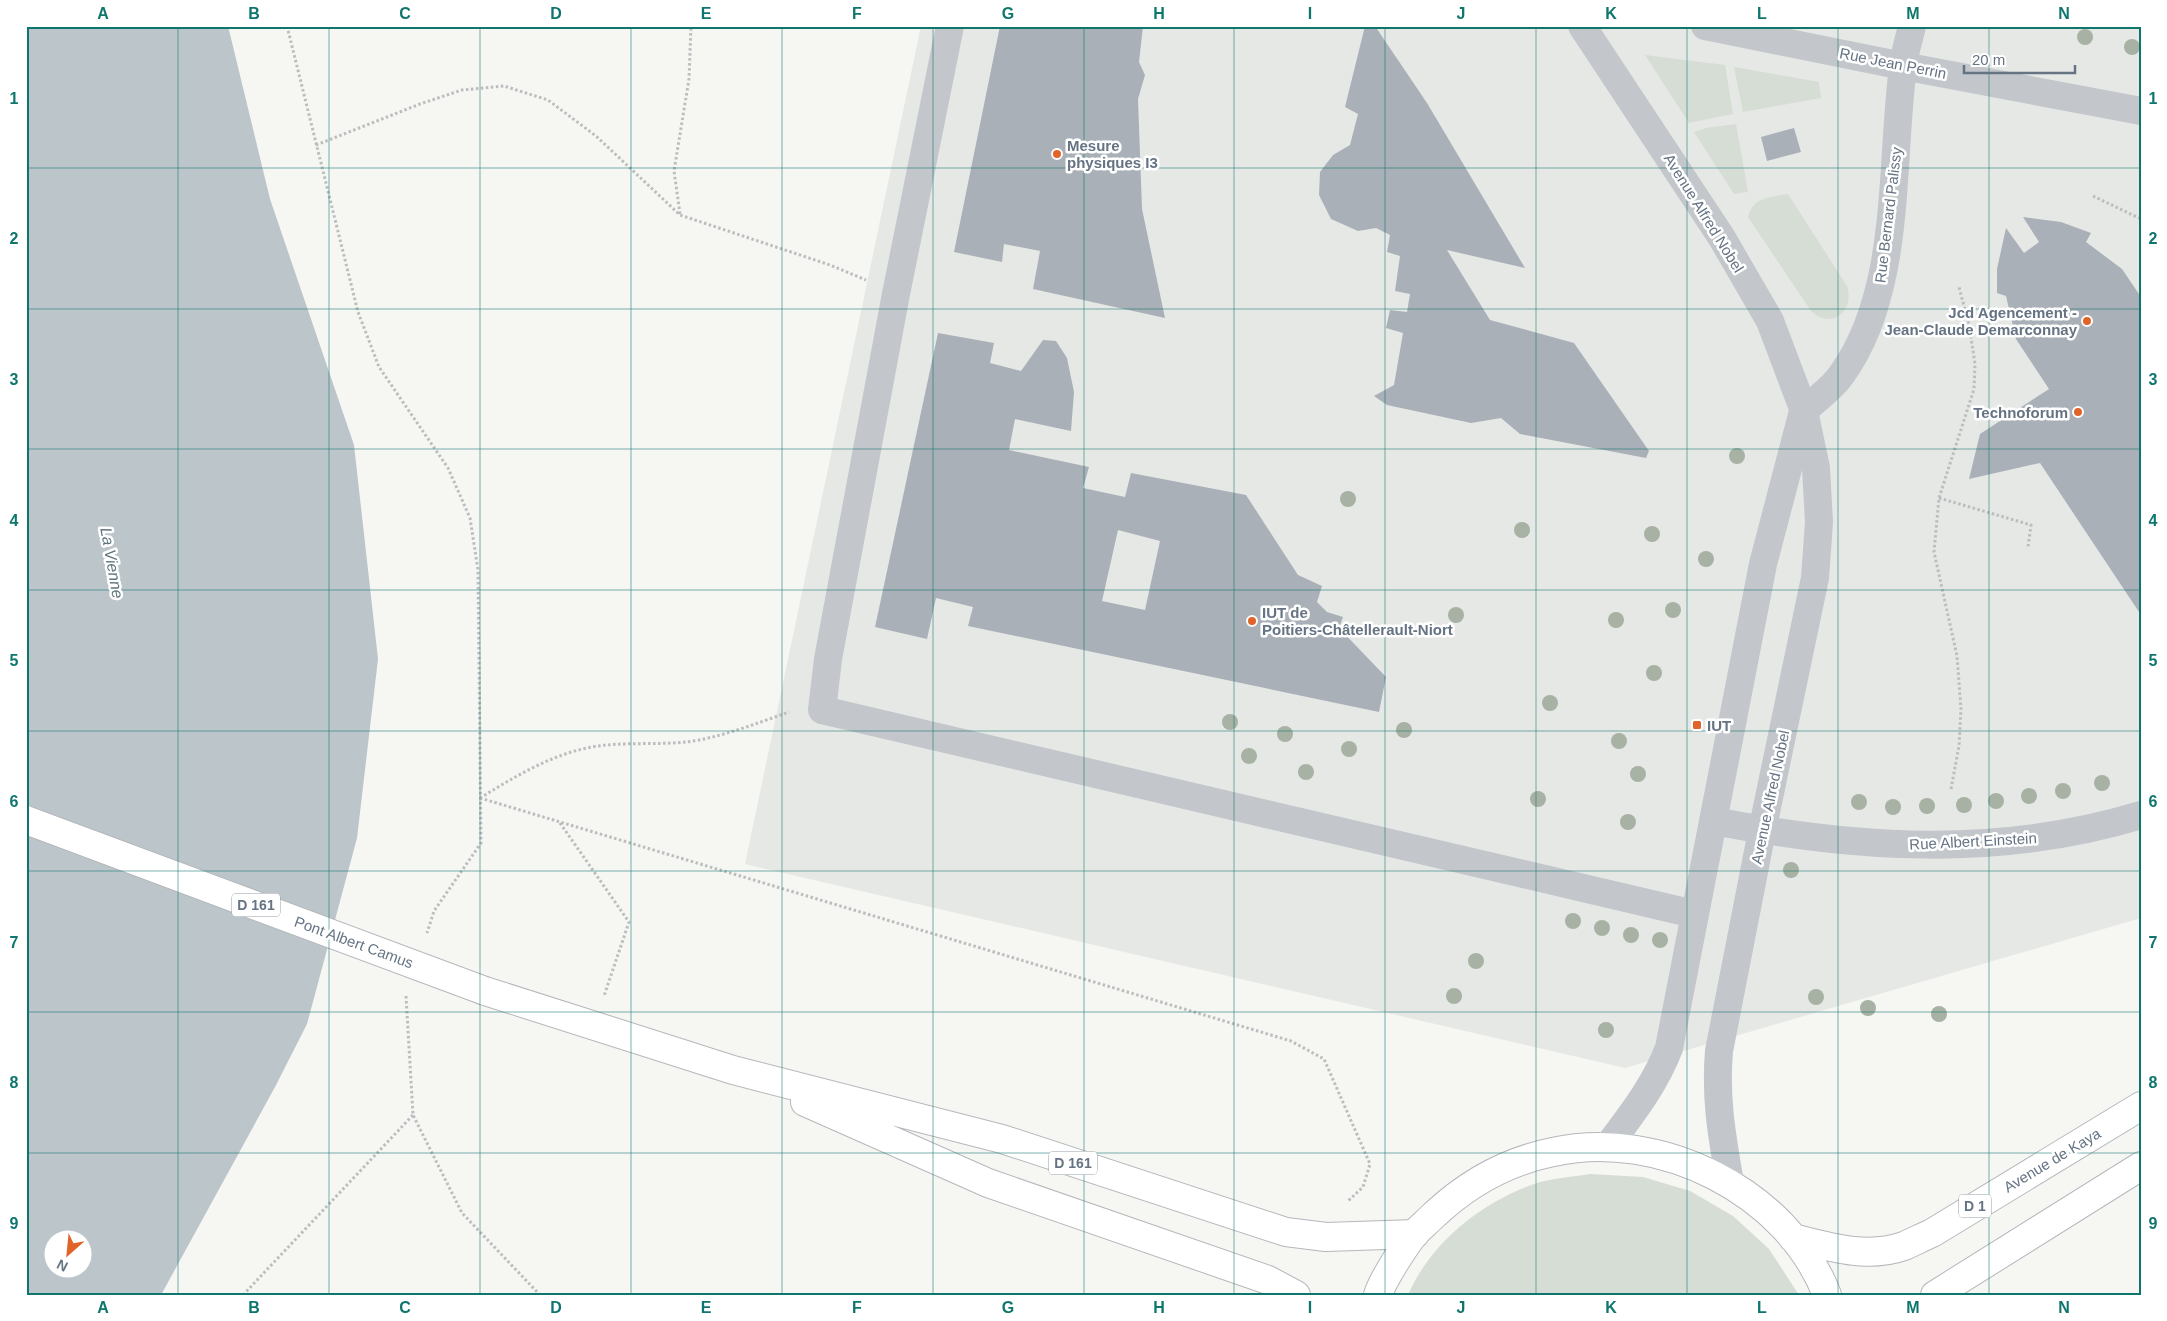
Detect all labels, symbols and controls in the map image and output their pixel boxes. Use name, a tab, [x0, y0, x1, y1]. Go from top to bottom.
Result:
text: A	[97, 5, 109, 22]
text: B	[248, 5, 260, 22]
text: C	[399, 5, 411, 22]
text: D	[550, 5, 562, 22]
text: E	[701, 5, 712, 22]
text: F	[852, 5, 862, 22]
text: G	[1002, 5, 1014, 22]
text: H	[1153, 5, 1165, 22]
text: I	[1308, 5, 1312, 22]
text: J	[1457, 5, 1465, 22]
text: K	[1605, 5, 1617, 22]
text: L	[1757, 5, 1767, 22]
text: M	[1906, 5, 1920, 22]
text: N	[2058, 5, 2070, 22]
scale bar	[1964, 42, 2076, 74]
street label: Rue Jean Perrin	[1838, 44, 1948, 82]
text: 20 m	[1972, 51, 2005, 68]
text: 1	[10, 90, 19, 107]
text: 1	[2149, 90, 2158, 107]
place label: Mesure physiques I3	[1067, 137, 1158, 171]
street label: Rue Bernard Palissy	[1871, 146, 1905, 284]
marker: Mesure physiques I3	[1051, 148, 1063, 160]
street label: Avenue Alfred Nobel	[1661, 151, 1747, 275]
text: 2	[10, 230, 19, 247]
text: 2	[2149, 230, 2158, 247]
place label: Jcd Agencement - Jean-Claude Demarconnay	[1884, 304, 2078, 338]
marker: Jcd Agencement - Jean-Claude Demarconnay	[2081, 315, 2093, 327]
text: 3	[10, 371, 19, 388]
text: 3	[2149, 371, 2158, 388]
place label: Technoforum	[1973, 404, 2068, 421]
marker: Technoforum	[2072, 406, 2084, 418]
text: 4	[10, 512, 19, 529]
text: 4	[2149, 512, 2158, 529]
water label: La Vienne	[97, 526, 127, 600]
place label: IUT de Poitiers-Châtellerault-Niort	[1262, 604, 1453, 638]
marker: IUT de Poitiers-Châtellerault-Niort	[1246, 615, 1258, 627]
text: 5	[10, 652, 19, 669]
text: 5	[2149, 652, 2158, 669]
place label: IUT	[1707, 717, 1731, 734]
marker: IUT	[1691, 719, 1703, 731]
street label: Avenue Alfred Nobel	[1747, 728, 1793, 866]
text: 6	[10, 793, 19, 810]
text: 6	[2149, 793, 2158, 810]
street label: Rue Albert Einstein	[1909, 829, 2037, 853]
road number: D 161	[232, 894, 280, 916]
street label: Pont Albert Camus	[292, 913, 416, 971]
text: 7	[10, 934, 19, 951]
text: 7	[2149, 934, 2158, 951]
text: 8	[10, 1074, 19, 1091]
text: 8	[2149, 1074, 2158, 1091]
street label: Avenue de Kaya	[2001, 1124, 2104, 1196]
road number: D 161	[1049, 1152, 1097, 1174]
road number: D 1	[1959, 1194, 1991, 1218]
text: 9	[10, 1215, 19, 1232]
text: 9	[2149, 1215, 2158, 1232]
north arrow	[42, 1228, 92, 1278]
text: N	[54, 1256, 70, 1275]
text: A	[97, 1299, 109, 1316]
text: B	[248, 1299, 260, 1316]
text: C	[399, 1299, 411, 1316]
text: D	[550, 1299, 562, 1316]
text: E	[701, 1299, 712, 1316]
text: F	[852, 1299, 862, 1316]
text: G	[1002, 1299, 1014, 1316]
text: H	[1153, 1299, 1165, 1316]
text: I	[1308, 1299, 1312, 1316]
text: J	[1457, 1299, 1465, 1316]
text: K	[1605, 1299, 1617, 1316]
text: L	[1757, 1299, 1767, 1316]
text: M	[1906, 1299, 1920, 1316]
text: N	[2058, 1299, 2070, 1316]

